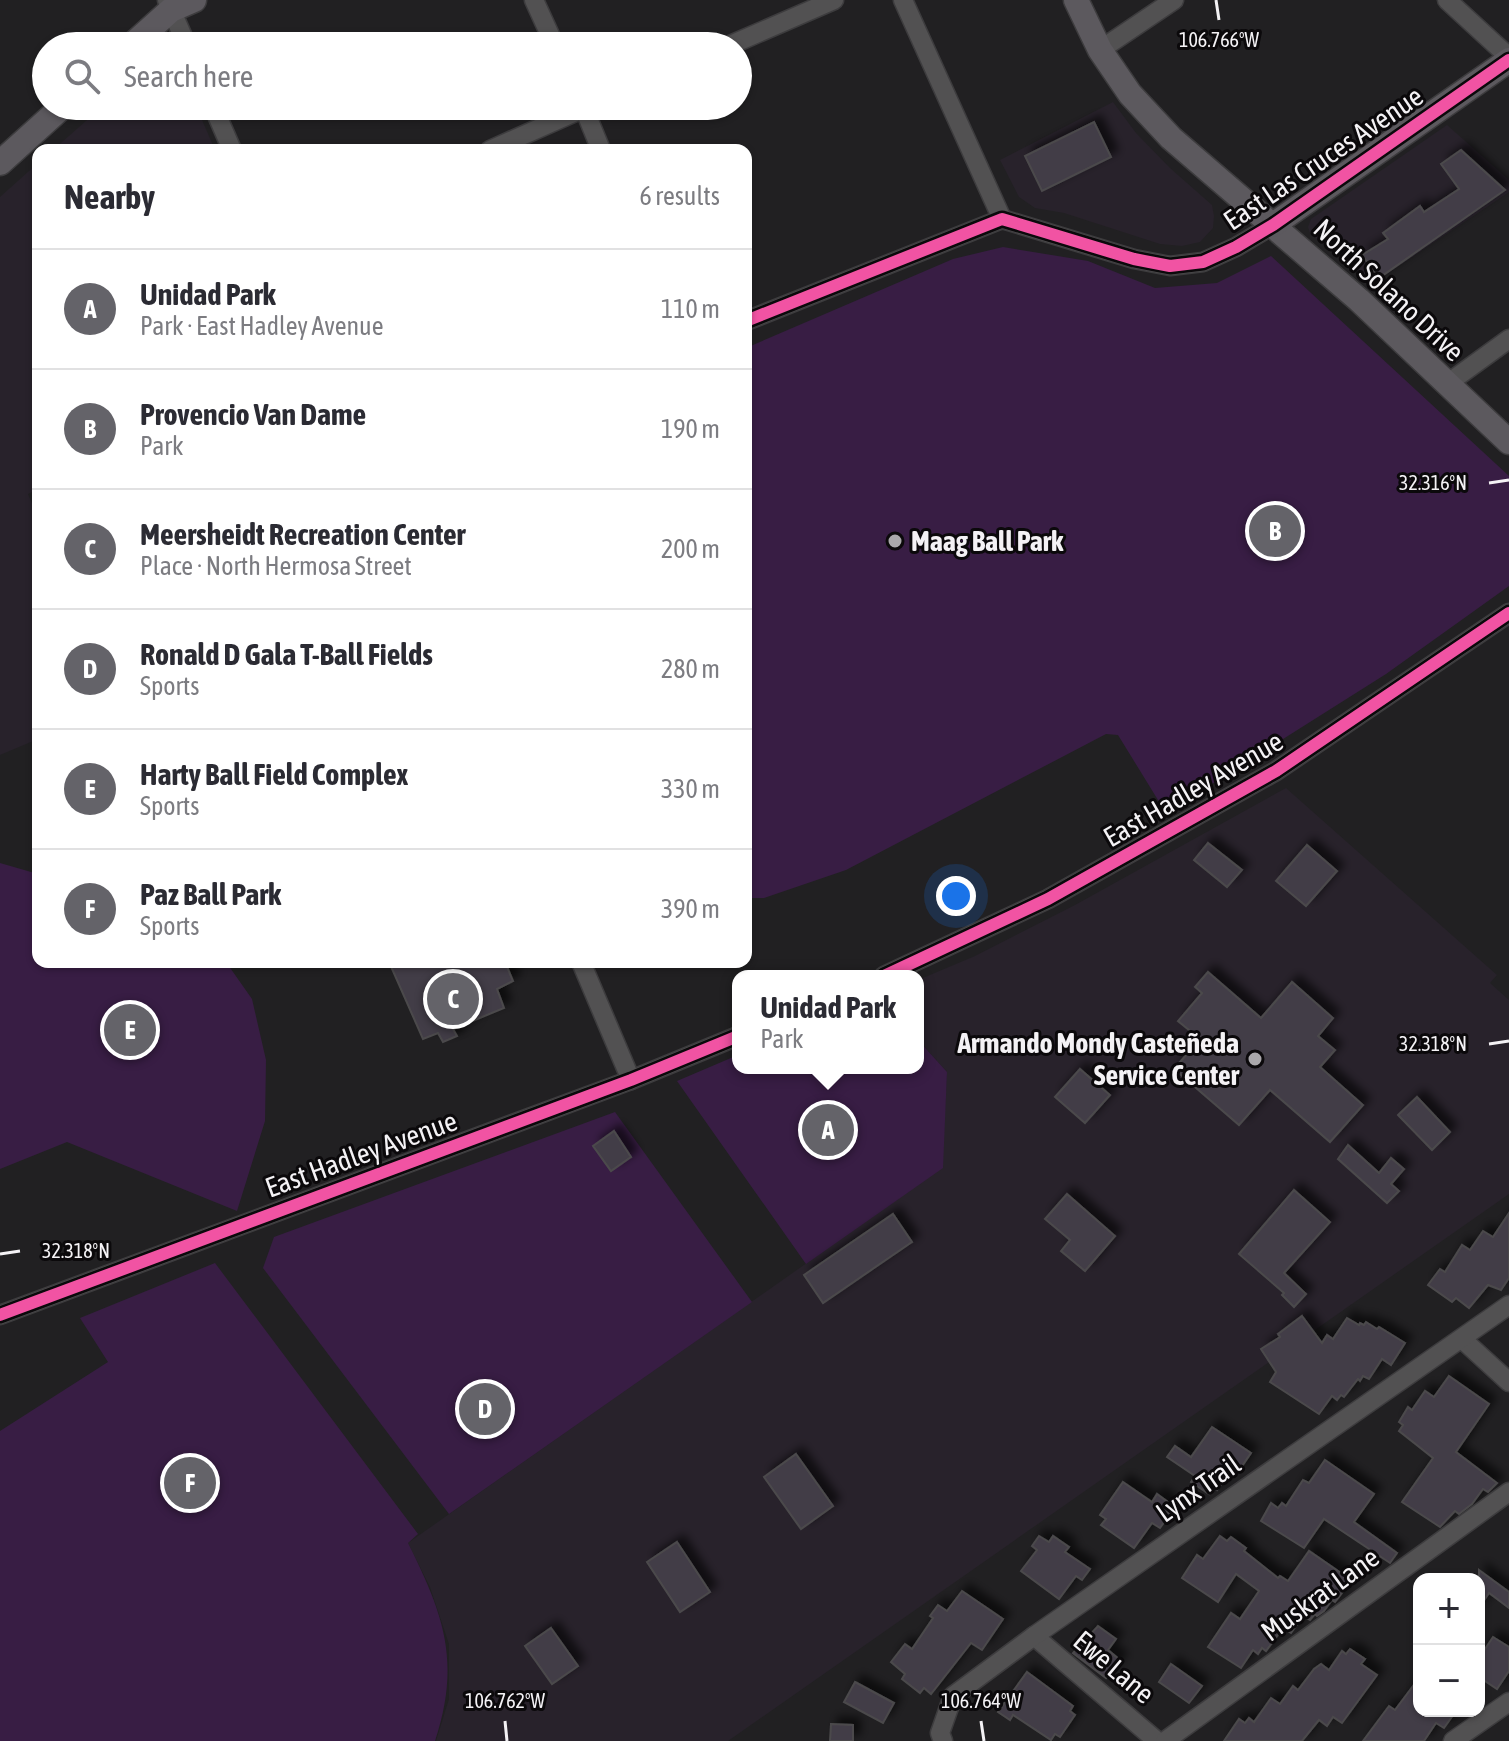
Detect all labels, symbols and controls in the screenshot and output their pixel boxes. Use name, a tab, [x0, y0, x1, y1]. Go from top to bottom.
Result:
text: 106.766°W	[1179, 28, 1259, 51]
search box	[32, 32, 752, 120]
icon: search	[60, 54, 104, 98]
text: Search here	[124, 59, 253, 93]
street label: East Las Cruces Avenue	[1217, 80, 1429, 236]
text: Nearby	[64, 177, 155, 216]
text: 6 results	[639, 181, 720, 211]
street label: North Solano Drive	[1307, 212, 1471, 368]
text: Unidad Park	[140, 277, 276, 311]
text: A	[84, 294, 96, 324]
text: 110 m	[661, 294, 720, 324]
text: Park · East Hadley Avenue	[140, 311, 383, 341]
text: Provencio Van Dame	[140, 397, 366, 431]
text: B	[84, 414, 96, 444]
text: 190 m	[661, 414, 720, 444]
text: Park	[140, 431, 183, 461]
text: 32.316°N	[1399, 471, 1467, 494]
pin: B	[1249, 501, 1301, 561]
text: Meersheidt Recreation Center	[140, 517, 465, 551]
place label: Maag Ball Park	[911, 525, 1064, 557]
marker: Maag Ball Park	[886, 532, 904, 550]
text: C	[84, 534, 96, 564]
text: 200 m	[661, 534, 720, 564]
text: Place · North Hermosa Street	[140, 551, 412, 581]
text: Ronald D Gala T-Ball Fields	[140, 637, 433, 671]
text: D	[83, 654, 97, 684]
text: 280 m	[661, 654, 720, 684]
text: Sports	[140, 671, 200, 701]
street label: East Hadley Avenue	[1098, 725, 1288, 853]
text: Harty Ball Field Complex	[140, 757, 408, 791]
text: E	[84, 774, 96, 804]
text: 330 m	[661, 774, 720, 804]
text: Sports	[140, 791, 200, 821]
your location	[936, 876, 976, 916]
text: Paz Ball Park	[140, 877, 281, 911]
text: F	[85, 894, 95, 924]
text: 390 m	[661, 894, 720, 924]
text: Sports	[140, 911, 200, 941]
pin: C	[427, 969, 479, 1029]
popup	[732, 970, 924, 1074]
text: Unidad Park	[760, 990, 896, 1024]
pin: E	[104, 1000, 156, 1060]
text: Park	[760, 1024, 804, 1054]
place label: Armando Mondy Casteñeda Service Center	[956, 1027, 1240, 1091]
text: 32.318°N	[1399, 1032, 1467, 1055]
marker: Armando Mondy Casteñeda Service Center	[1246, 1050, 1264, 1068]
pin: A	[802, 1100, 854, 1160]
street label: East Hadley Avenue	[261, 1104, 461, 1204]
text: 32.318°N	[42, 1239, 110, 1262]
pin: D	[459, 1379, 511, 1439]
street label: Lynx Trail	[1150, 1447, 1247, 1528]
pin: F	[164, 1453, 216, 1513]
street label: Muskrat Lane	[1255, 1541, 1385, 1647]
map controls	[1413, 1573, 1485, 1717]
button: +	[1413, 1573, 1485, 1645]
street label: Ewe Lane	[1067, 1624, 1161, 1710]
button: −	[1413, 1645, 1485, 1717]
text: 106.762°W	[465, 1689, 545, 1712]
text: 106.764°W	[941, 1689, 1021, 1712]

